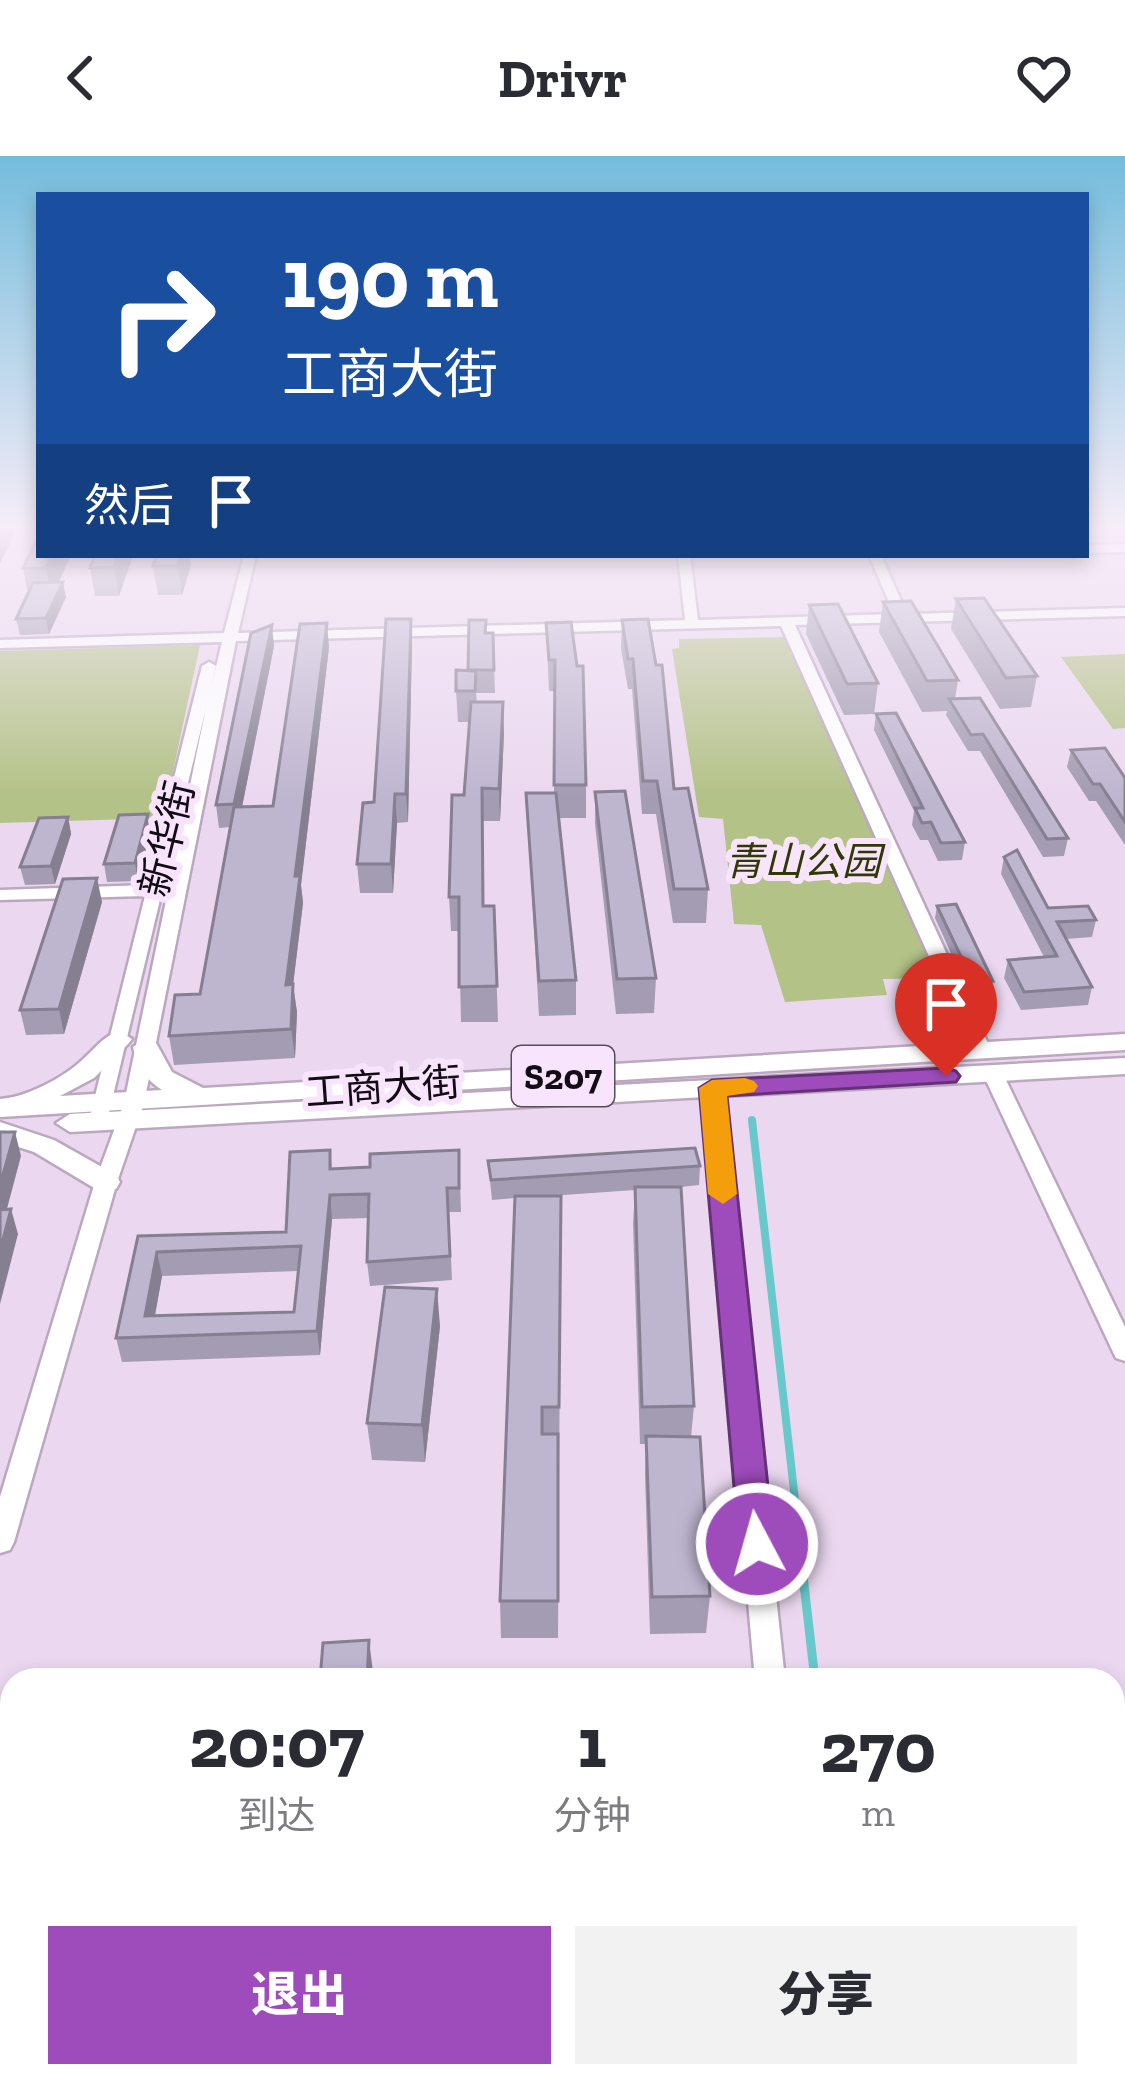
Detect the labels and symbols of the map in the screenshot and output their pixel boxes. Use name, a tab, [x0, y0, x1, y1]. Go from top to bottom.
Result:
street label: 新华街	[130, 777, 204, 901]
park label: 青山公园	[725, 838, 886, 885]
pin	[895, 953, 997, 1076]
road number: S207	[512, 1046, 614, 1106]
street label: 工商大街	[304, 1058, 462, 1116]
position arrow	[694, 1481, 820, 1607]

